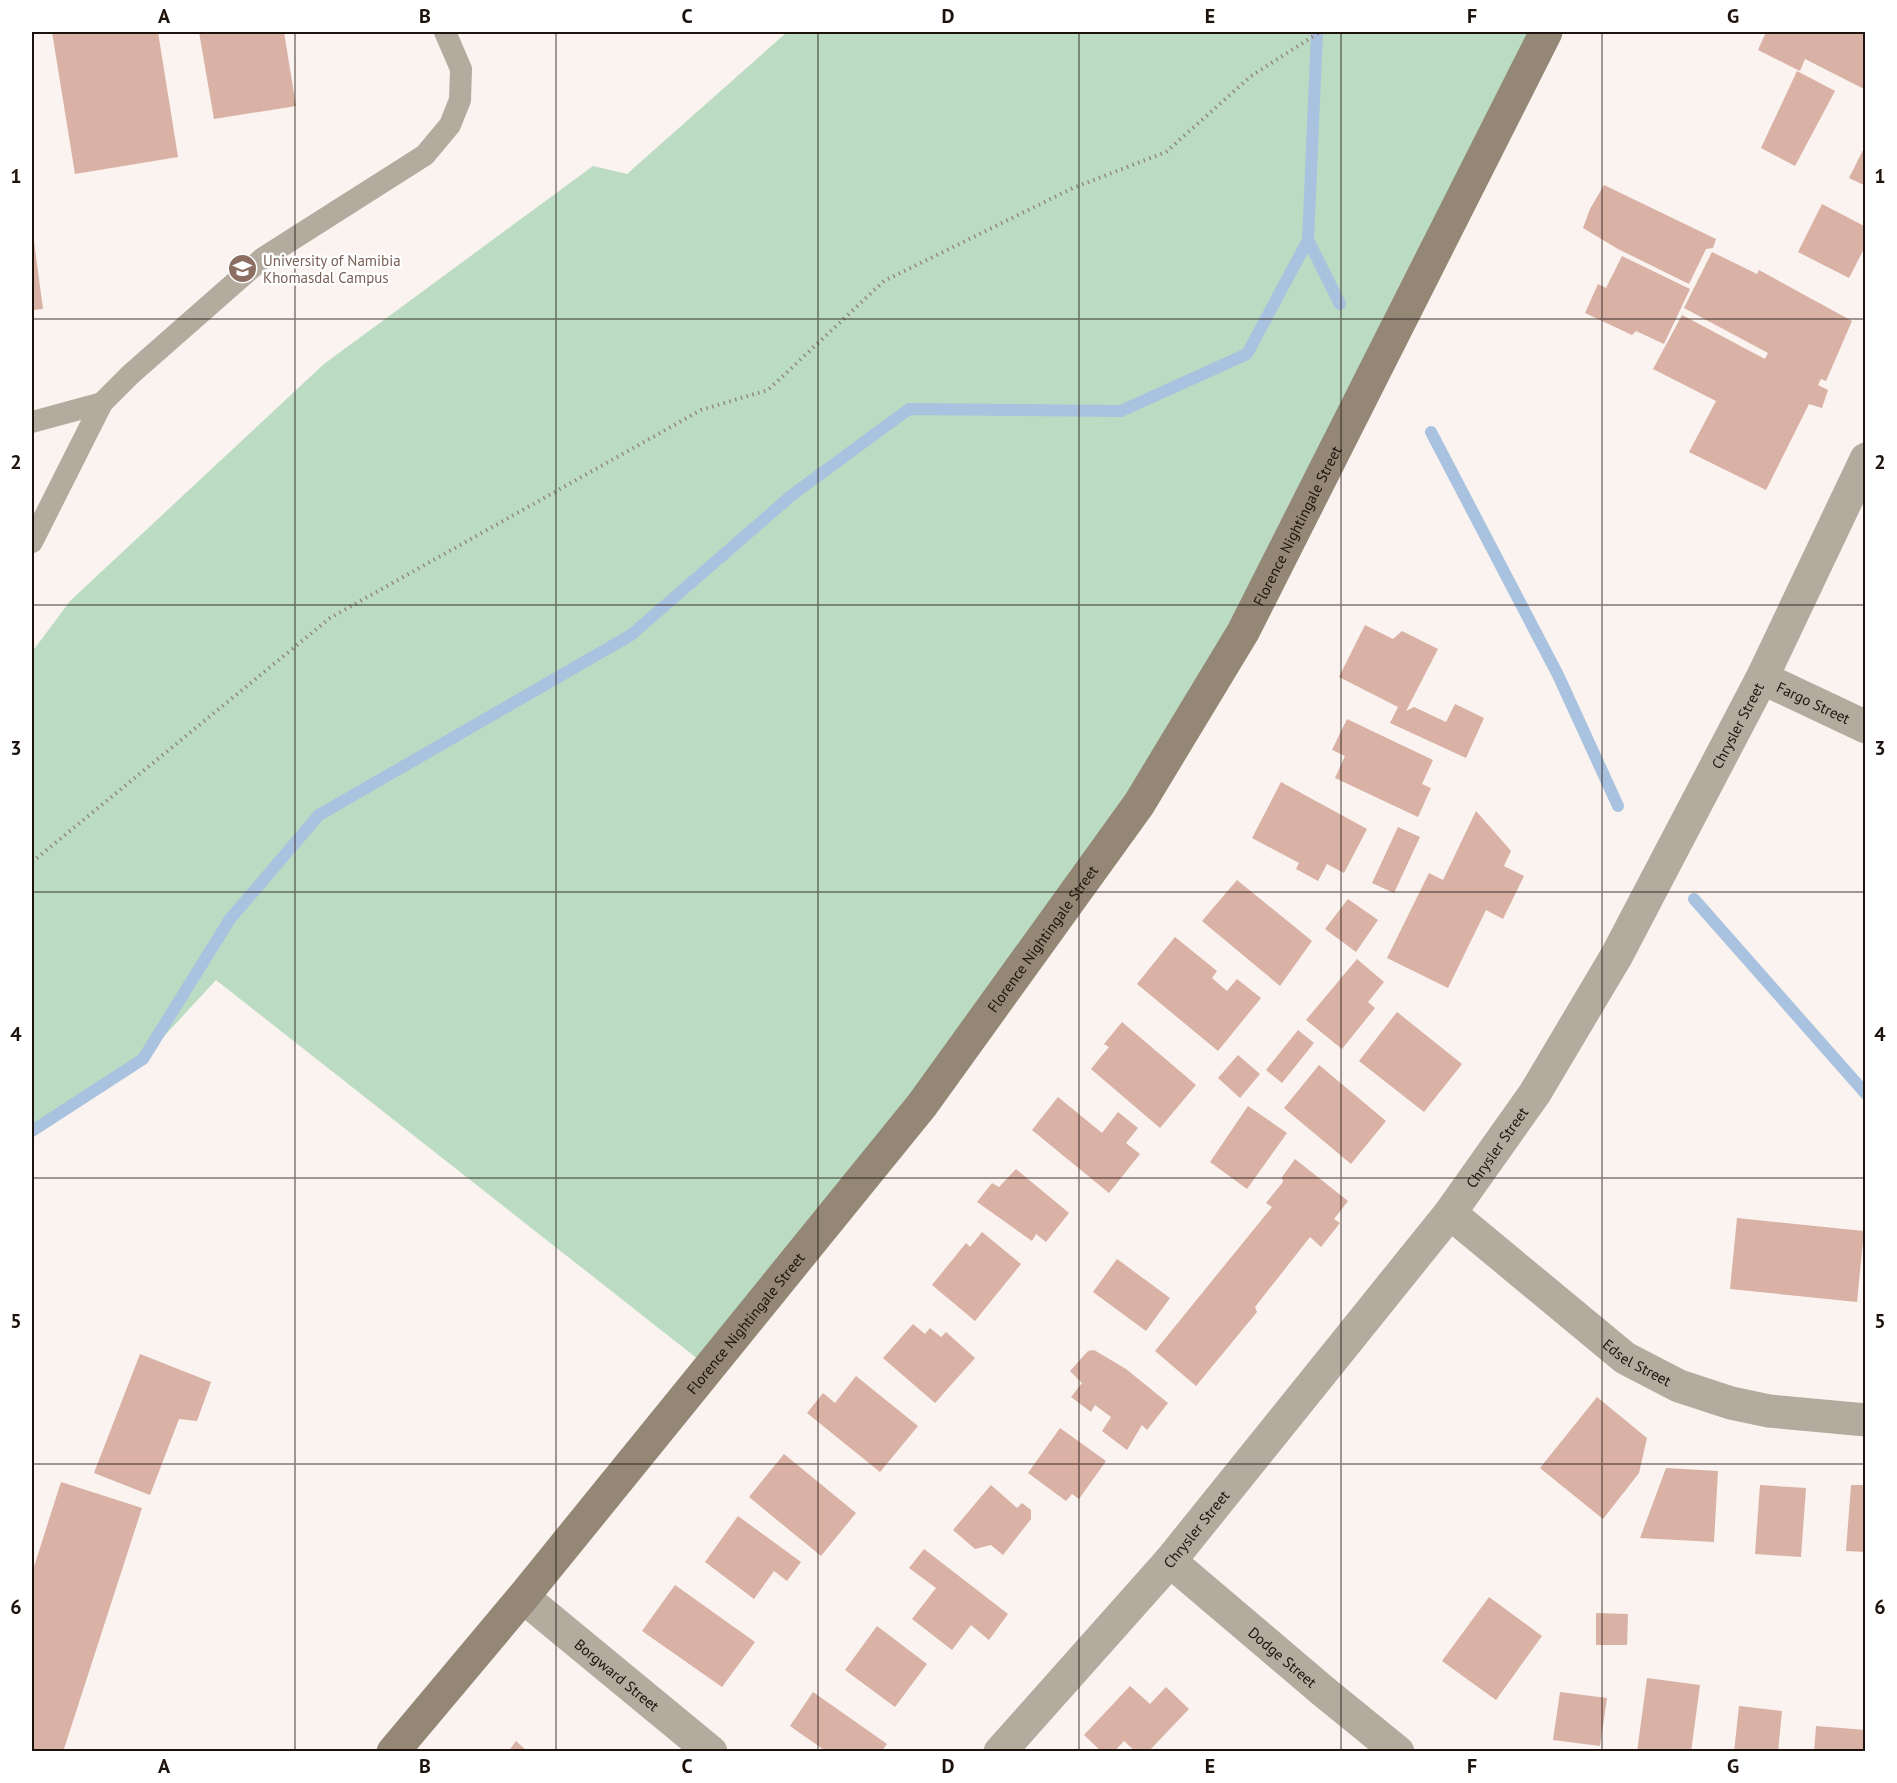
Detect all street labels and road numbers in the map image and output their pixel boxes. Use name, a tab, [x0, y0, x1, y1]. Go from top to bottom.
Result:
street label: Florence Nightingale Street	[1248, 442, 1345, 609]
street label: Fargo Street	[1774, 677, 1853, 728]
street label: Chrysler Street	[1707, 679, 1768, 772]
street label: Florence Nightingale Street	[983, 861, 1101, 1016]
street label: Chrysler Street	[1461, 1103, 1532, 1191]
street label: Florence Nightingale Street	[682, 1248, 808, 1398]
street label: Edsel Street	[1599, 1334, 1675, 1390]
street label: Chrysler Street	[1159, 1486, 1233, 1572]
street label: Dodge Street	[1245, 1622, 1321, 1691]
street label: Borgward Street	[571, 1634, 663, 1715]

